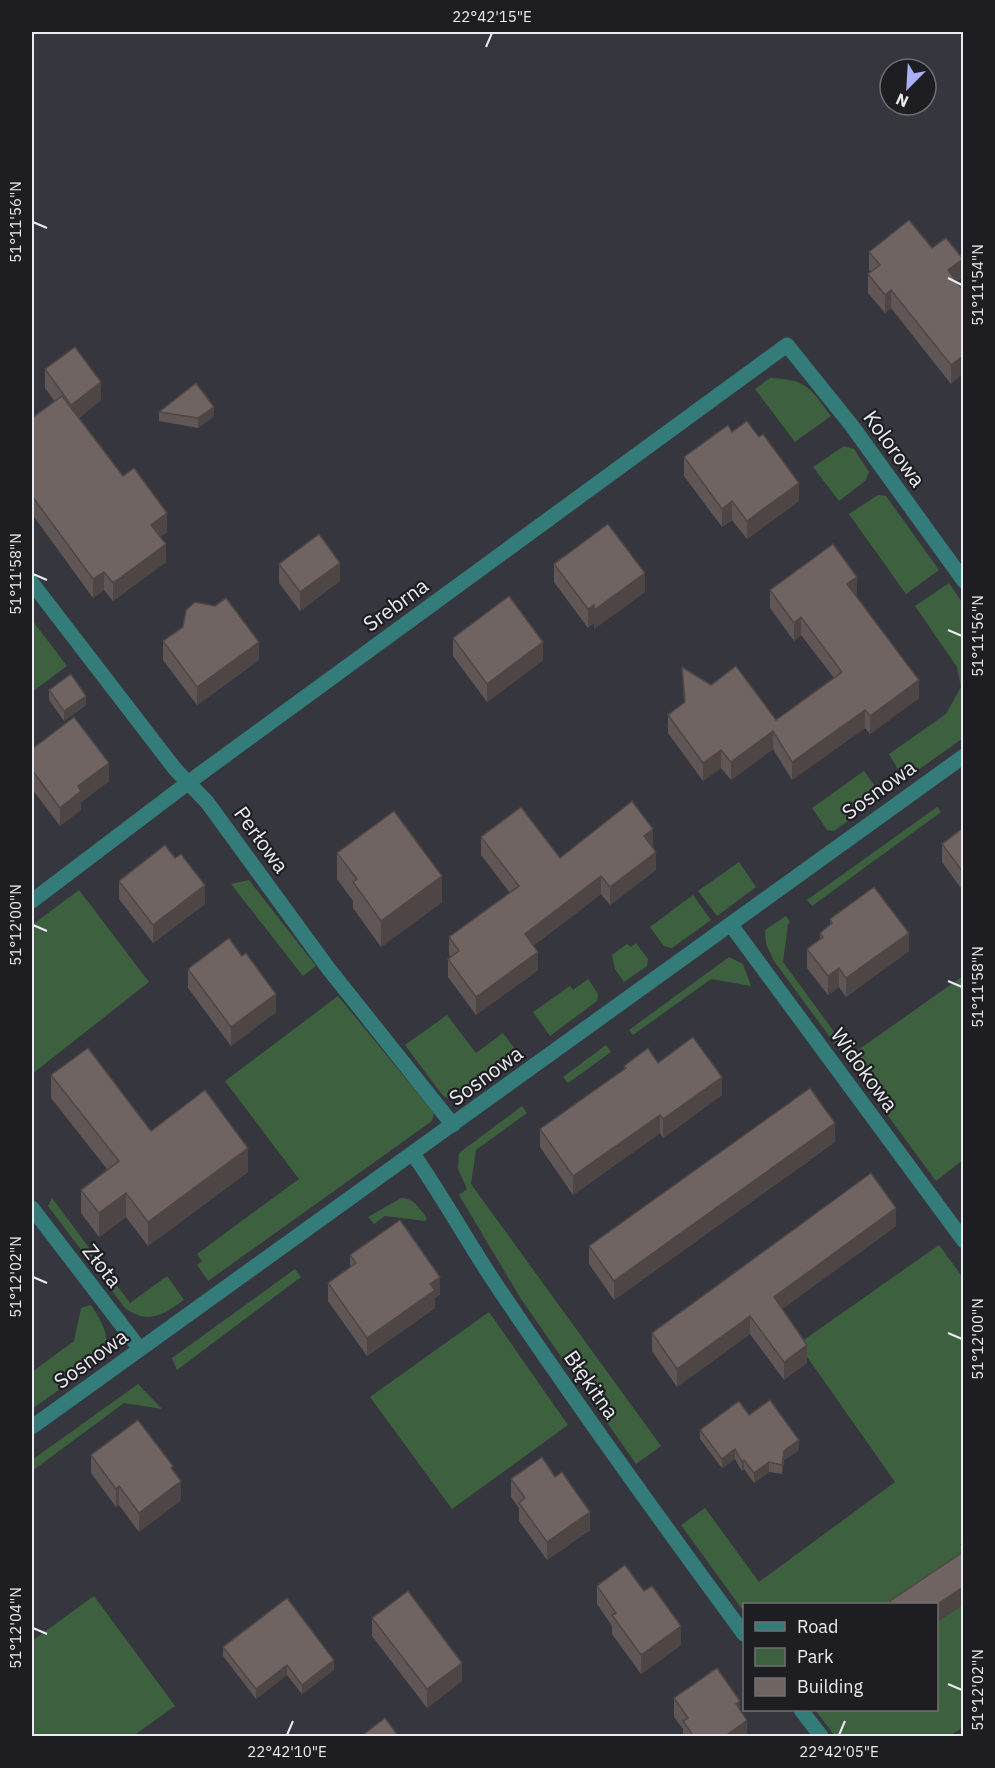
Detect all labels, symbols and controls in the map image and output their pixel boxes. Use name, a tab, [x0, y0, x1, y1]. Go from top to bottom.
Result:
text: 22°42'15"E	[452, 7, 532, 26]
north arrow	[878, 57, 938, 117]
text: N	[893, 89, 911, 112]
text: 51°11'56"N	[6, 181, 25, 263]
text: 51°11'54"N	[968, 244, 987, 326]
street label: Kolorowa	[857, 404, 932, 492]
text: 51°11'58"N	[6, 533, 25, 615]
street label: Srebrna	[357, 571, 434, 637]
text: 51°11'56"N	[968, 595, 987, 677]
street label: Sosnowa	[836, 753, 921, 825]
street label: Perłowa	[228, 800, 296, 878]
text: 51°12'00"N	[6, 884, 25, 966]
text: 51°11'58"N	[968, 946, 987, 1028]
street label: Widokowa	[825, 1022, 905, 1117]
street label: Sosnowa	[443, 1039, 528, 1111]
text: 51°12'02"N	[6, 1236, 25, 1318]
street label: Złota	[77, 1238, 129, 1293]
text: 51°12'00"N	[968, 1298, 987, 1380]
street label: Sosnowa	[48, 1322, 133, 1394]
street label: Błękitna	[558, 1344, 626, 1424]
text: 51°12'04"N	[6, 1587, 25, 1669]
legend	[743, 1603, 938, 1711]
text: Road	[797, 1615, 838, 1638]
text: Park	[797, 1645, 834, 1668]
text: 51°12'02"N	[968, 1649, 987, 1731]
text: Building	[797, 1675, 864, 1698]
text: 22°42'10"E	[247, 1742, 327, 1761]
text: 22°42'05"E	[799, 1742, 879, 1761]

